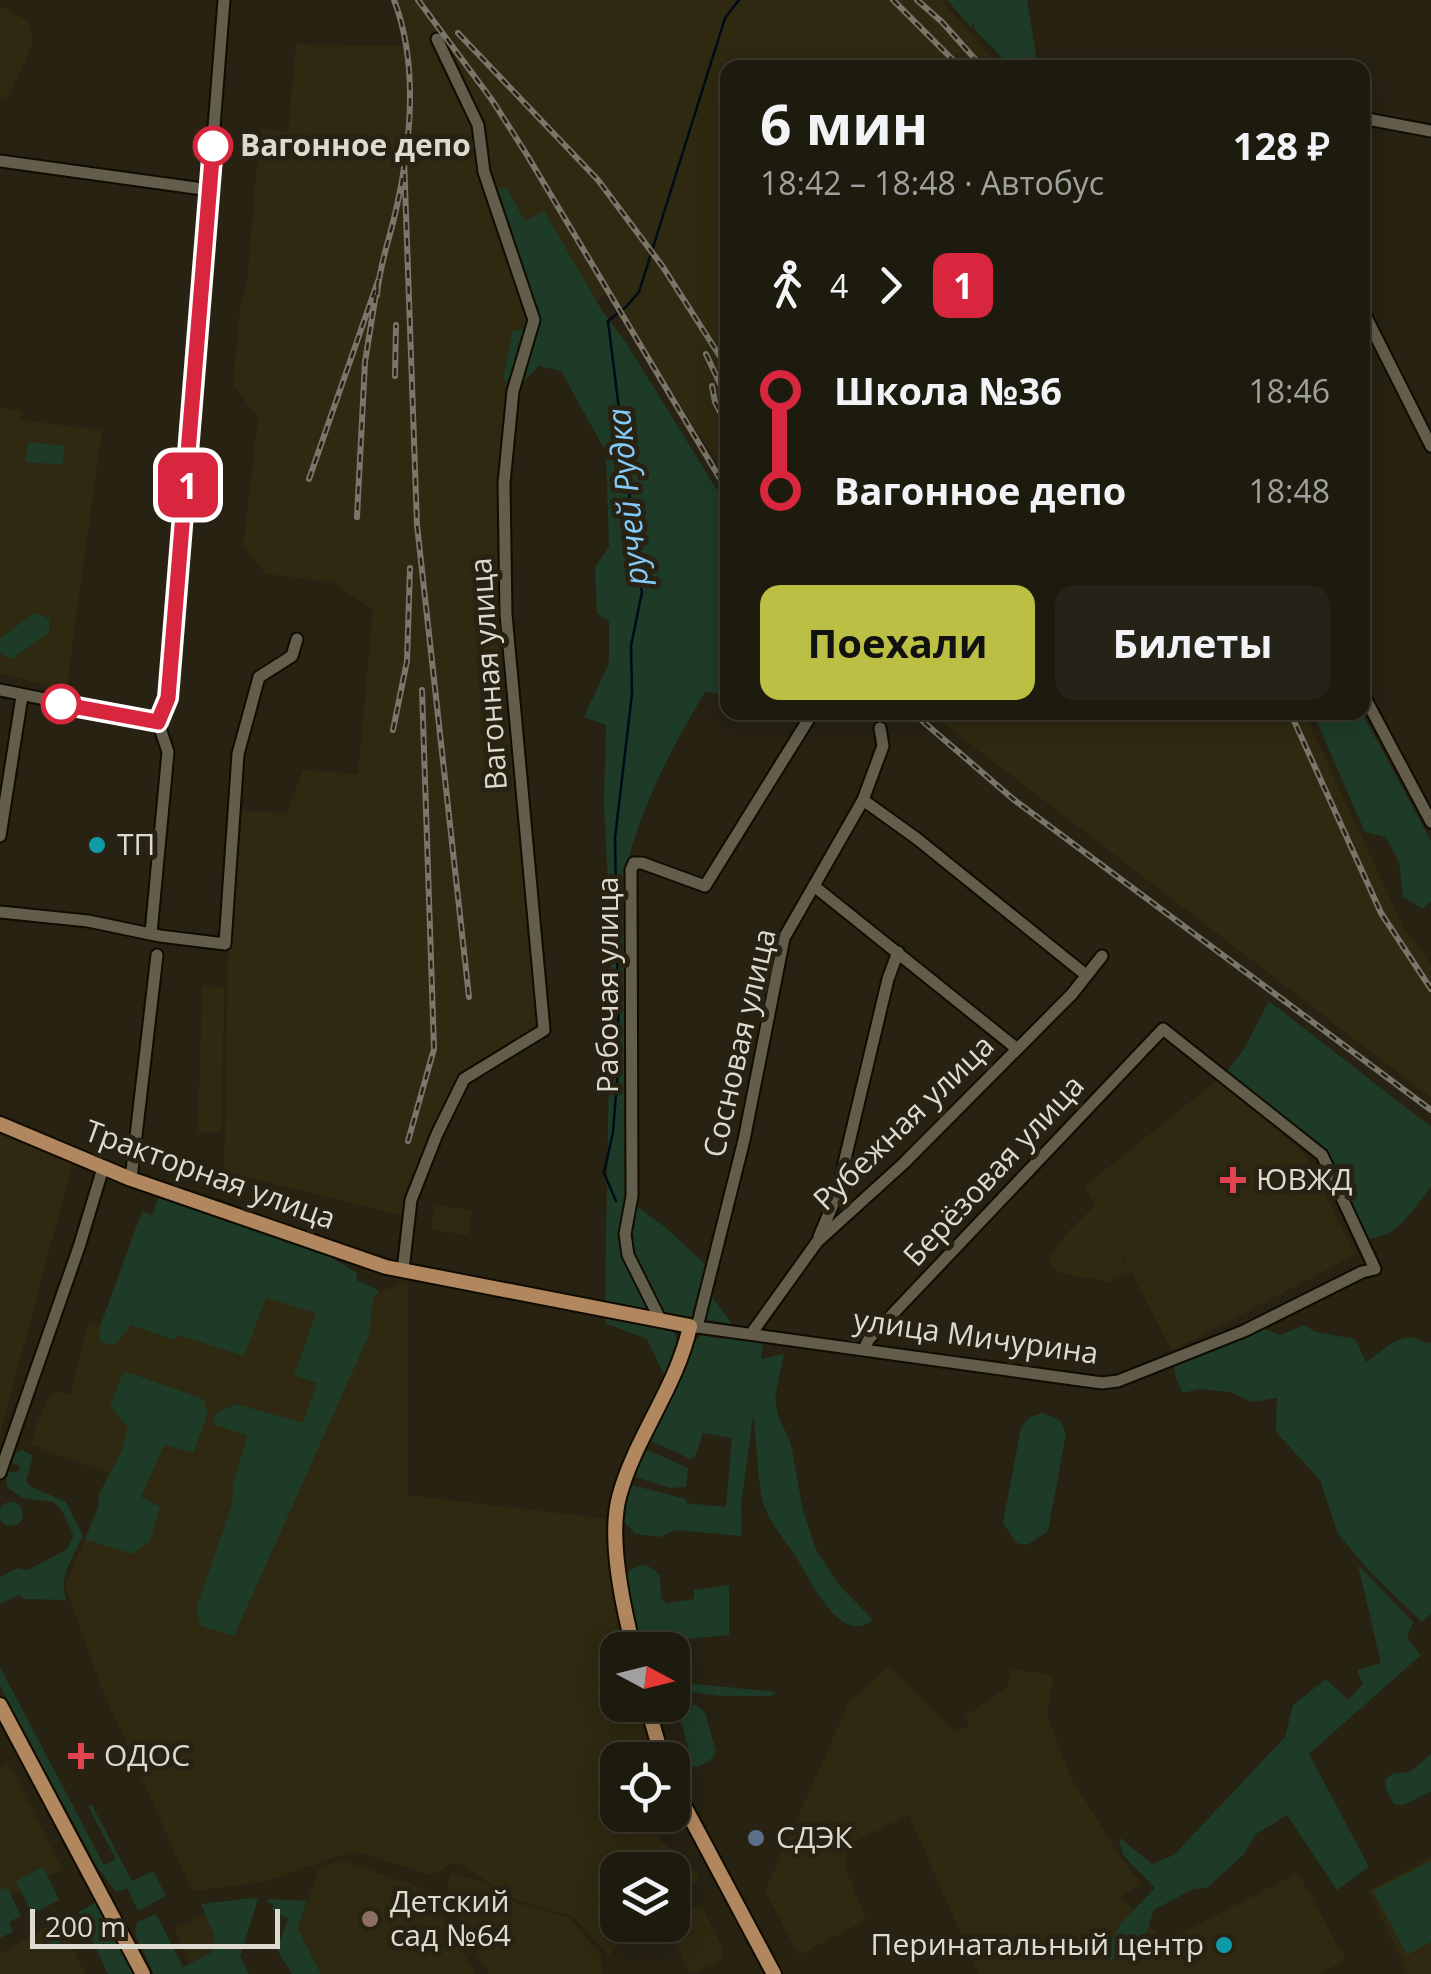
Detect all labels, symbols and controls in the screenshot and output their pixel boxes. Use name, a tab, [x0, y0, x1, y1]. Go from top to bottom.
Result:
text: 6 мин	[760, 86, 928, 161]
text: 128 ₽	[1233, 119, 1330, 171]
place label: Вагонное депо	[240, 124, 471, 165]
marker: Вагонное депо	[194, 127, 232, 165]
text: 18:42 – 18:48 · Автобус	[760, 161, 1104, 204]
icon: walk	[760, 258, 815, 313]
icon: forward	[863, 258, 918, 313]
text: 1	[953, 262, 973, 309]
text: 4	[830, 264, 848, 307]
text: Школа №36	[834, 364, 1062, 416]
text: 18:46	[1248, 369, 1330, 412]
water label: ручей Рудка	[596, 406, 657, 589]
line badge: 1	[156, 452, 220, 518]
text: 1	[178, 462, 198, 509]
text: Вагонное депо	[834, 464, 1126, 516]
text: 18:48	[1248, 469, 1330, 512]
street label: Вагонная улица	[459, 557, 516, 792]
button: Поехали	[760, 585, 1035, 700]
button: Билеты	[1055, 585, 1330, 700]
unlabelled marker	[42, 685, 80, 723]
place label: ТП	[117, 823, 155, 864]
marker: ТП	[86, 834, 108, 856]
street label: Рабочая улица	[586, 877, 627, 1093]
street label: Сосновая улица	[692, 924, 785, 1161]
street label: Рубежная улица	[804, 1025, 1002, 1219]
street label: Берёзовая улица	[893, 1065, 1092, 1275]
street label: Тракторная улица	[79, 1109, 342, 1238]
place label: ЮВЖД	[1256, 1158, 1353, 1199]
marker: ЮВЖД	[1220, 1167, 1246, 1193]
street label: улица Мичурина	[851, 1298, 1101, 1373]
north arrow	[600, 1632, 690, 1722]
map controls	[600, 1632, 690, 1942]
place label: ОДОС	[104, 1734, 190, 1775]
button: locate	[600, 1742, 690, 1832]
marker: ОДОС	[68, 1743, 94, 1769]
place label: СДЭК	[776, 1816, 853, 1857]
marker: СДЭК	[745, 1827, 767, 1849]
button: layers	[600, 1852, 690, 1942]
place label: Детский сад №64	[390, 1880, 511, 1955]
scale bar	[30, 1904, 280, 1948]
text: 200 m	[45, 1907, 126, 1945]
marker: Детский сад №64	[359, 1908, 381, 1930]
place label: Перинатальный центр	[871, 1923, 1204, 1964]
marker: Перинатальный центр	[1213, 1934, 1235, 1956]

